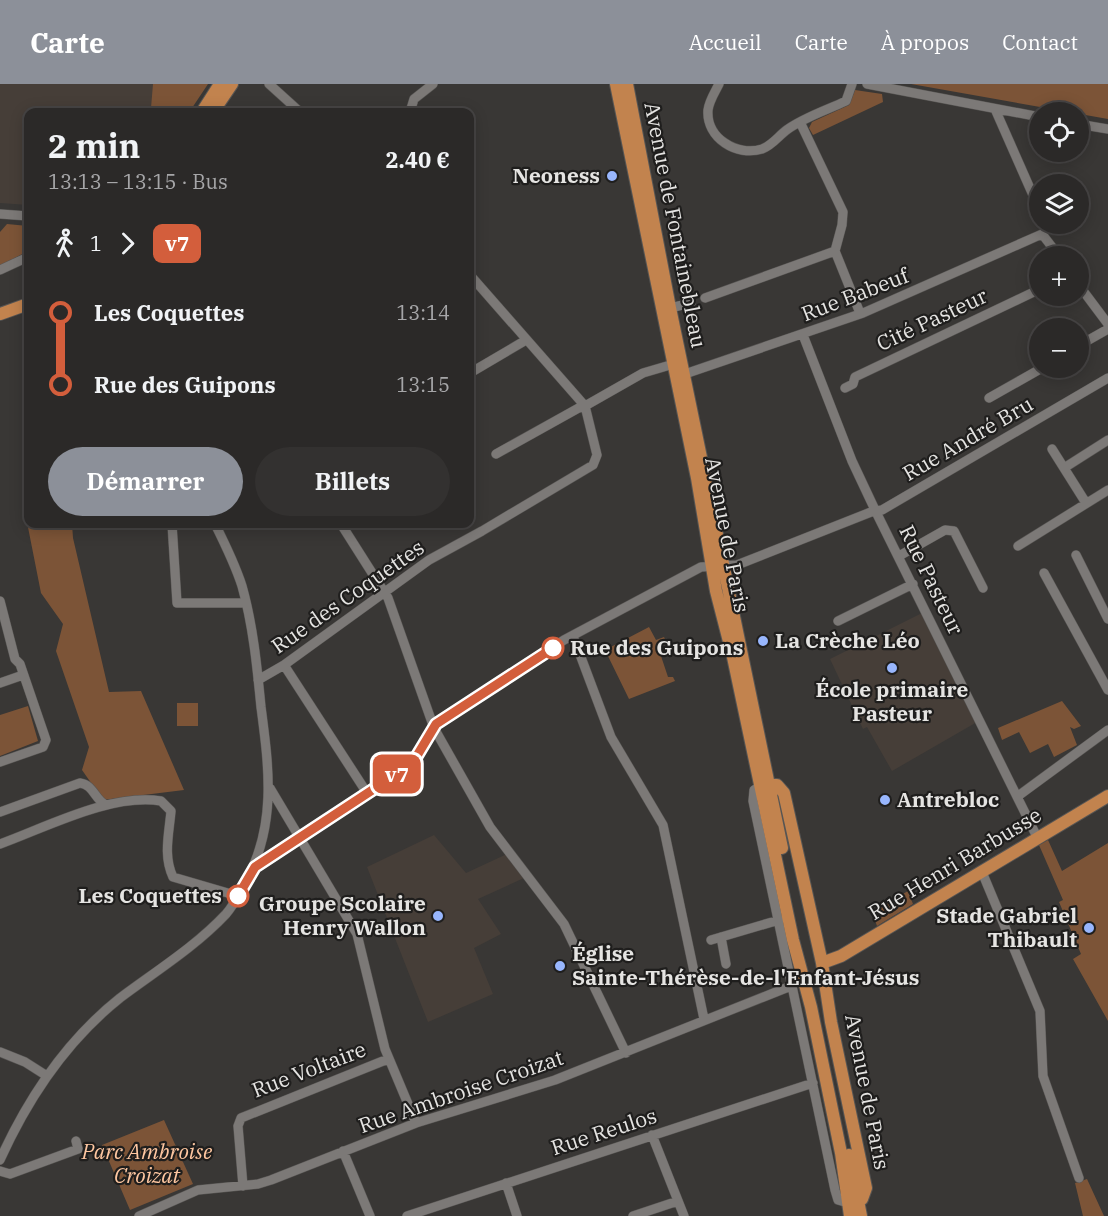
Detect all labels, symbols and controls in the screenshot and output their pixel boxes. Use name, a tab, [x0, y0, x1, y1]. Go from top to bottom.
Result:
text: Carte	[30, 24, 105, 61]
text: Accueil	[689, 28, 762, 56]
text: Carte	[795, 28, 848, 56]
text: À propos	[881, 28, 969, 56]
text: Contact	[1002, 28, 1078, 56]
street label: Avenue de Fontainebleau	[638, 99, 714, 350]
map controls	[1029, 102, 1089, 378]
button: locate	[1029, 102, 1089, 162]
text: 2 min	[48, 124, 140, 167]
text: 2.40 €	[385, 145, 450, 174]
place label: Neoness	[513, 161, 600, 189]
text: 13:13 – 13:15 · Bus	[48, 168, 228, 195]
marker: Neoness	[605, 169, 619, 183]
button: layers	[1029, 174, 1089, 234]
icon: walk	[48, 227, 81, 260]
icon: forward	[111, 227, 144, 260]
text: v7	[165, 229, 189, 257]
text: 1	[90, 230, 102, 257]
button: +	[1029, 246, 1089, 306]
street label: Rue Babeuf	[797, 260, 914, 327]
street label: Cité Pasteur	[872, 281, 992, 357]
text: Les Coquettes	[94, 298, 244, 327]
text: 13:14	[396, 299, 450, 326]
button: −	[1029, 318, 1089, 378]
text: Rue des Guipons	[94, 370, 276, 399]
text: 13:15	[396, 371, 450, 398]
street label: Rue André Bru	[897, 390, 1038, 487]
button: Démarrer	[48, 447, 243, 516]
button: Billets	[255, 447, 450, 516]
street label: Avenue de Paris	[699, 455, 757, 615]
street label: Rue Pasteur	[893, 520, 971, 640]
street label: Rue des Coquettes	[265, 533, 429, 659]
place label: La Crèche Léo	[775, 626, 920, 654]
place label: Rue des Guipons	[570, 633, 743, 661]
marker: La Crèche Léo	[756, 634, 770, 648]
marker: Rue des Guipons	[542, 637, 564, 659]
marker: École primaire Pasteur	[885, 661, 899, 675]
place label: École primaire Pasteur	[816, 675, 969, 727]
line badge: v7	[370, 754, 424, 794]
text: v7	[385, 760, 409, 788]
place label: Antrebloc	[897, 785, 999, 813]
marker: Antrebloc	[878, 793, 892, 807]
street label: Rue Henri Barbusse	[863, 800, 1046, 926]
place label: Les Coquettes	[79, 881, 222, 909]
marker: Les Coquettes	[227, 885, 249, 907]
place label: Groupe Scolaire Henry Wallon	[259, 889, 426, 941]
place label: Stade Gabriel Thibault	[936, 901, 1077, 953]
marker: Groupe Scolaire Henry Wallon	[431, 909, 445, 923]
marker: Stade Gabriel Thibault	[1082, 921, 1096, 935]
place label: Église Sainte-Thérèse-de-l'Enfant-Jésus	[572, 939, 919, 991]
marker: Église Sainte-Thérèse-de-l'Enfant-Jésus	[553, 959, 567, 973]
street label: Avenue de Paris	[839, 1012, 897, 1172]
street label: Rue Voltaire	[248, 1034, 370, 1104]
street label: Rue Ambroise Croizat	[355, 1043, 567, 1139]
street label: Rue Reulos	[547, 1101, 660, 1161]
park label: Parc Ambroise Croizat	[81, 1137, 213, 1189]

